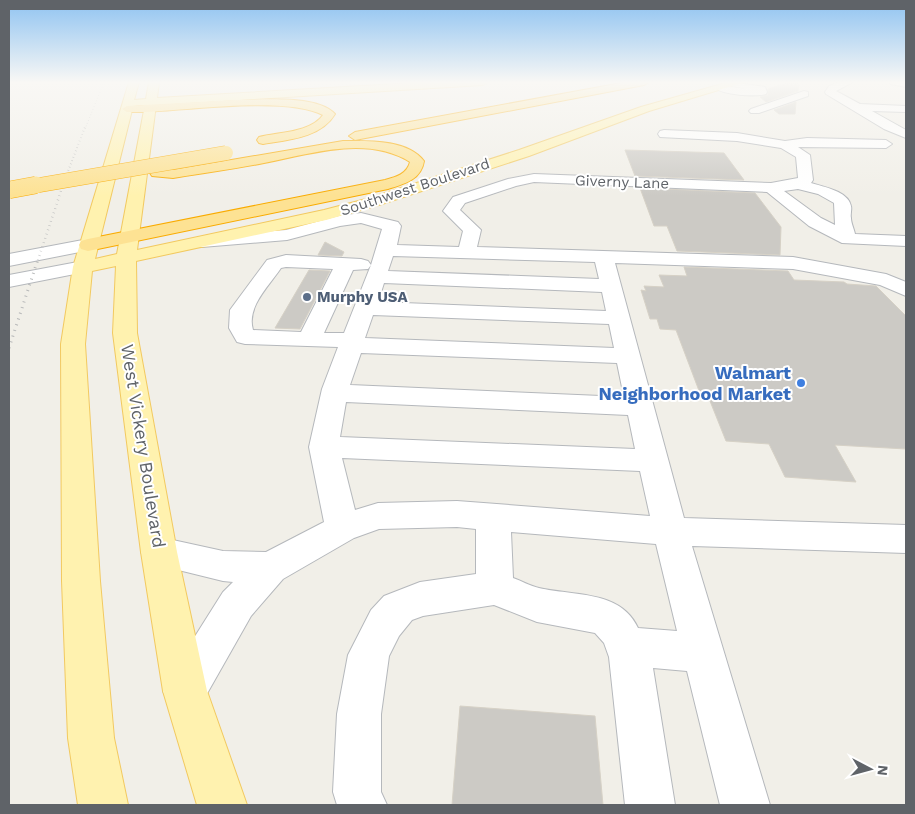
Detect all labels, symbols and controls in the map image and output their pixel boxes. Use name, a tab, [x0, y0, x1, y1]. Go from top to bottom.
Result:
street label: Southwest Boulevard	[338, 154, 492, 220]
street label: Giverny Lane	[575, 171, 669, 193]
place label: Murphy USA	[317, 288, 408, 306]
marker: Murphy USA	[301, 291, 313, 303]
street label: West Vickery Boulevard	[117, 343, 170, 549]
place label: Walmart Neighborhood Market	[598, 362, 791, 404]
marker: Walmart Neighborhood Market	[795, 377, 807, 389]
north arrow	[845, 744, 895, 794]
text: N	[874, 764, 891, 776]

